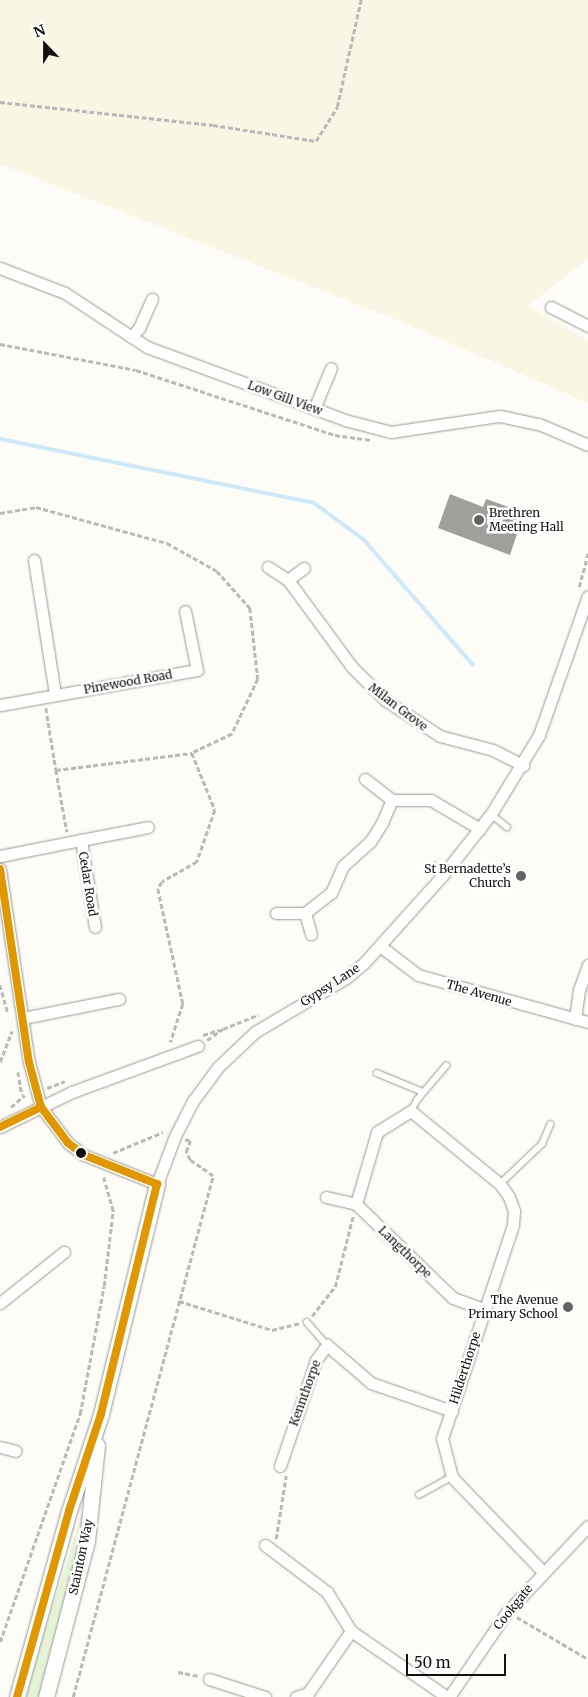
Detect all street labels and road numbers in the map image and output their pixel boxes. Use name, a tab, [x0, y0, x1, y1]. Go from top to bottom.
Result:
street label: Low Gill View	[246, 378, 324, 418]
street label: Pinewood Road	[83, 667, 173, 697]
street label: Milan Grove	[366, 680, 430, 734]
street label: Cedar Road	[76, 851, 100, 917]
street label: Gypsy Lane	[298, 961, 362, 1009]
street label: The Avenue	[445, 977, 513, 1009]
street label: Langthorpe	[375, 1223, 435, 1281]
street label: Hilderthorpe	[447, 1330, 483, 1406]
street label: Kennthorpe	[286, 1358, 324, 1428]
street label: Stainton Way	[66, 1518, 96, 1596]
street label: Cookgate	[491, 1582, 535, 1632]

